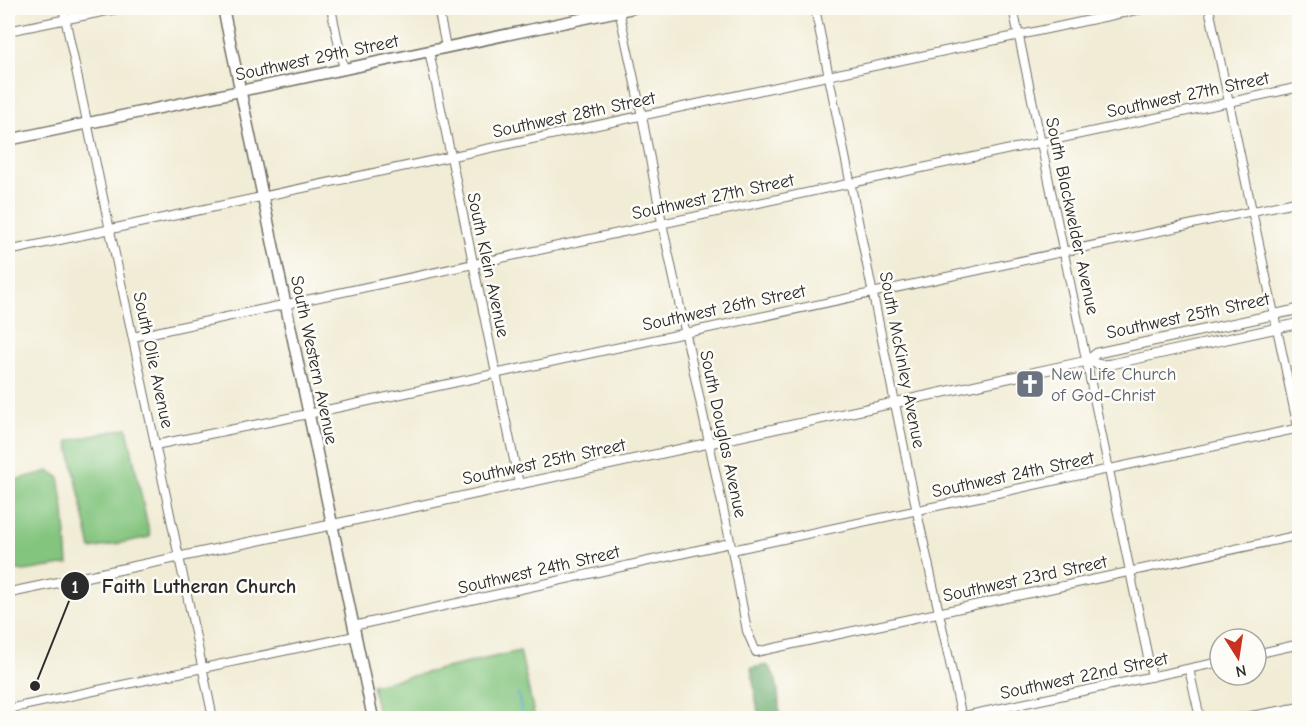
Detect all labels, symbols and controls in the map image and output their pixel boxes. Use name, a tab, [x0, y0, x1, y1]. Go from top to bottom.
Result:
street label: Southwest 29th Street	[233, 30, 401, 86]
street label: Southwest 27th Street	[1105, 67, 1272, 122]
street label: Southwest 28th Street	[491, 87, 658, 143]
street label: South Blackwelder Avenue	[1041, 115, 1103, 317]
street label: Southwest 27th Street	[630, 169, 797, 224]
street label: South Klein Avenue	[462, 191, 514, 339]
street label: South McKinley Avenue	[875, 270, 929, 450]
street label: South Western Avenue	[286, 274, 342, 446]
street label: Southwest 26th Street	[640, 280, 808, 336]
street label: Southwest 25th Street	[1104, 288, 1272, 344]
street label: South Olie Avenue	[128, 290, 178, 430]
street label: South Douglas Avenue	[695, 348, 751, 520]
place label: New Life Church of God-Christ	[1051, 364, 1176, 406]
church icon: New Life Church of God-Christ	[1014, 368, 1046, 400]
street label: Southwest 25th Street	[460, 434, 628, 490]
street label: Southwest 24th Street	[930, 447, 1097, 502]
street label: Southwest 24th Street	[456, 541, 623, 599]
street label: Southwest 23rd Street	[941, 551, 1110, 607]
callout: Faith Lutheran Church	[60, 567, 309, 605]
text: Faith Lutheran Church	[102, 575, 296, 598]
text: 1	[71, 577, 79, 598]
north arrow	[1208, 627, 1268, 687]
street label: Southwest 22nd Street	[998, 648, 1171, 704]
text: N	[1234, 661, 1248, 681]

